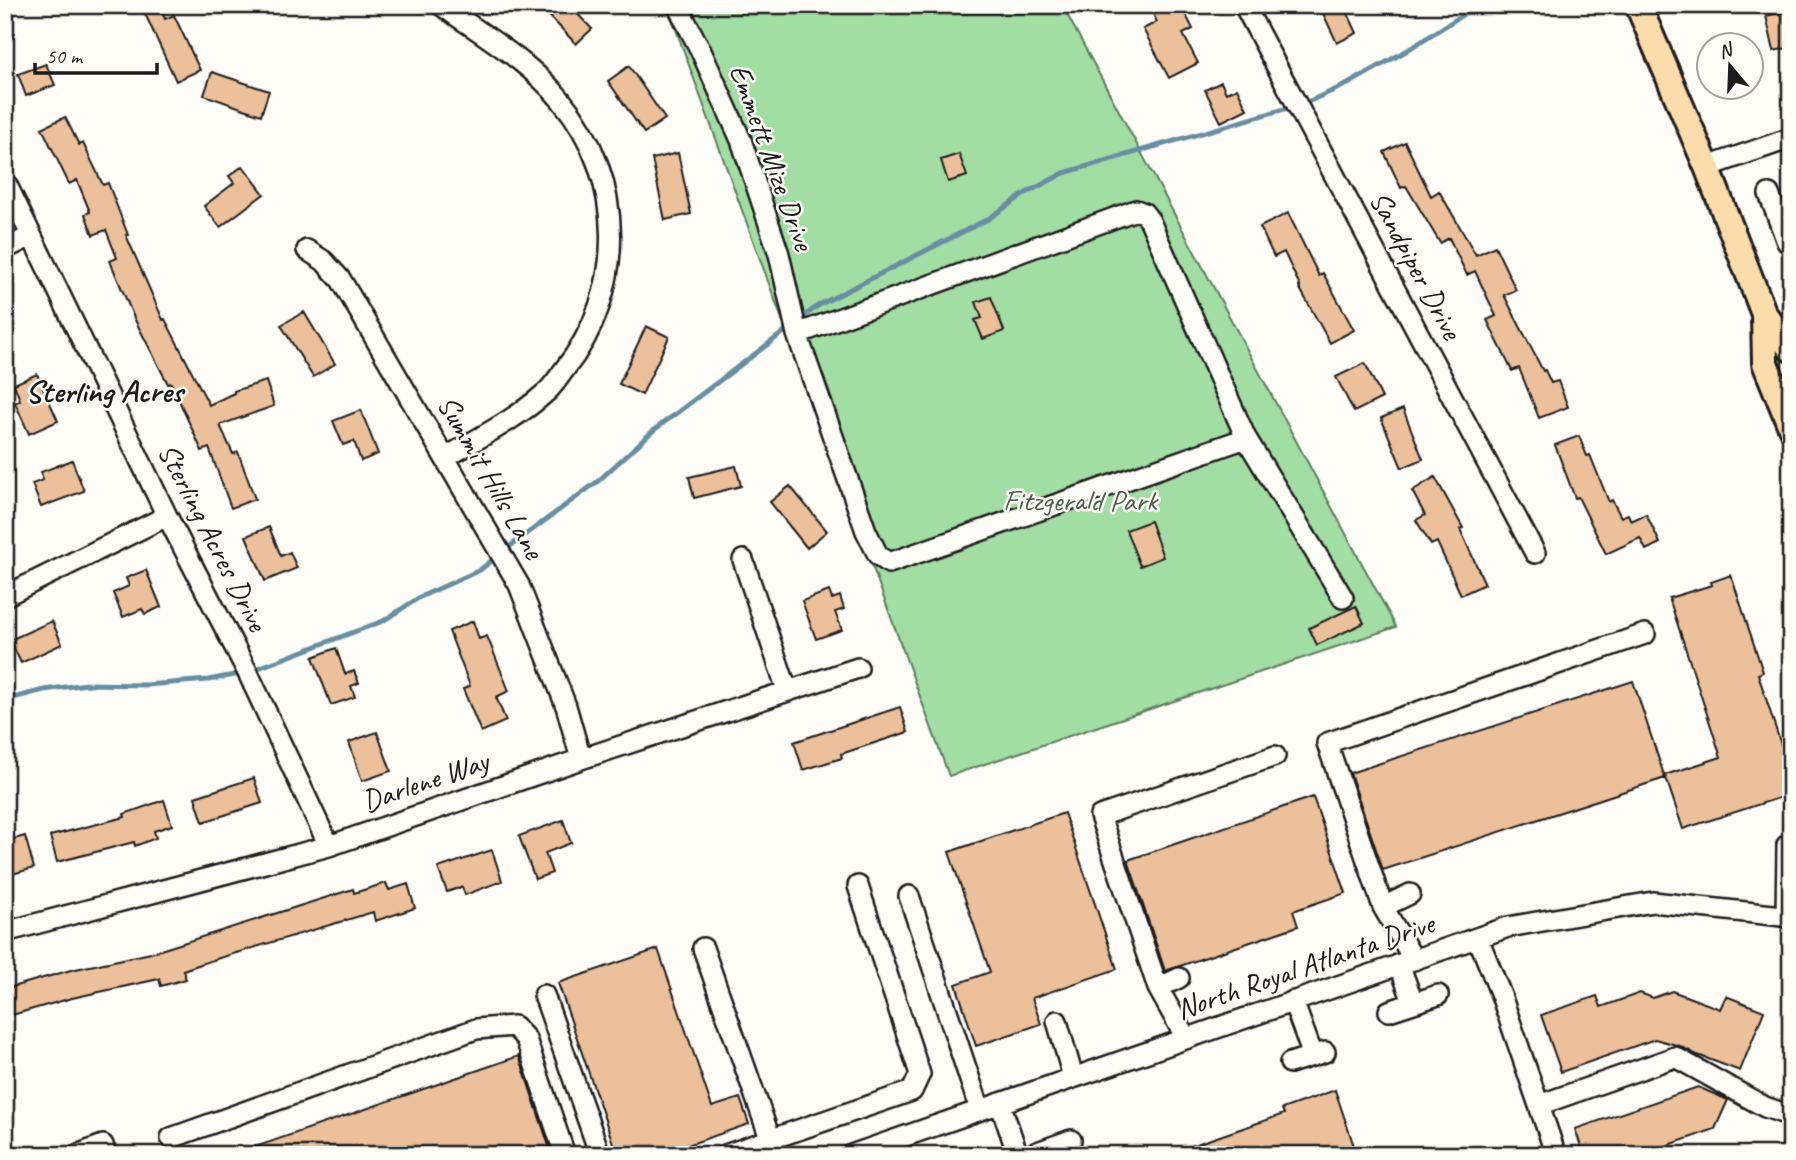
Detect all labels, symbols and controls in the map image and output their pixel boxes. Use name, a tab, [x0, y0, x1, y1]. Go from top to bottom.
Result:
scale bar	[35, 32, 158, 76]
north arrow	[1694, 32, 1764, 102]
text: N	[1715, 37, 1737, 64]
text: 50 m	[46, 43, 84, 69]
street label: Emmett Mize Drive	[721, 59, 824, 257]
street label: Sandpiper Drive	[1361, 184, 1472, 348]
district label: Sterling Acres	[25, 371, 186, 412]
street label: Summit Hills Lane	[429, 389, 554, 567]
street label: Sterling Acres Drive	[149, 437, 278, 639]
park label: Fitzgerald Park	[1003, 481, 1159, 519]
street label: Darlene Way	[357, 741, 496, 820]
street label: North Royal Atlanta Drive	[1171, 903, 1441, 1028]

